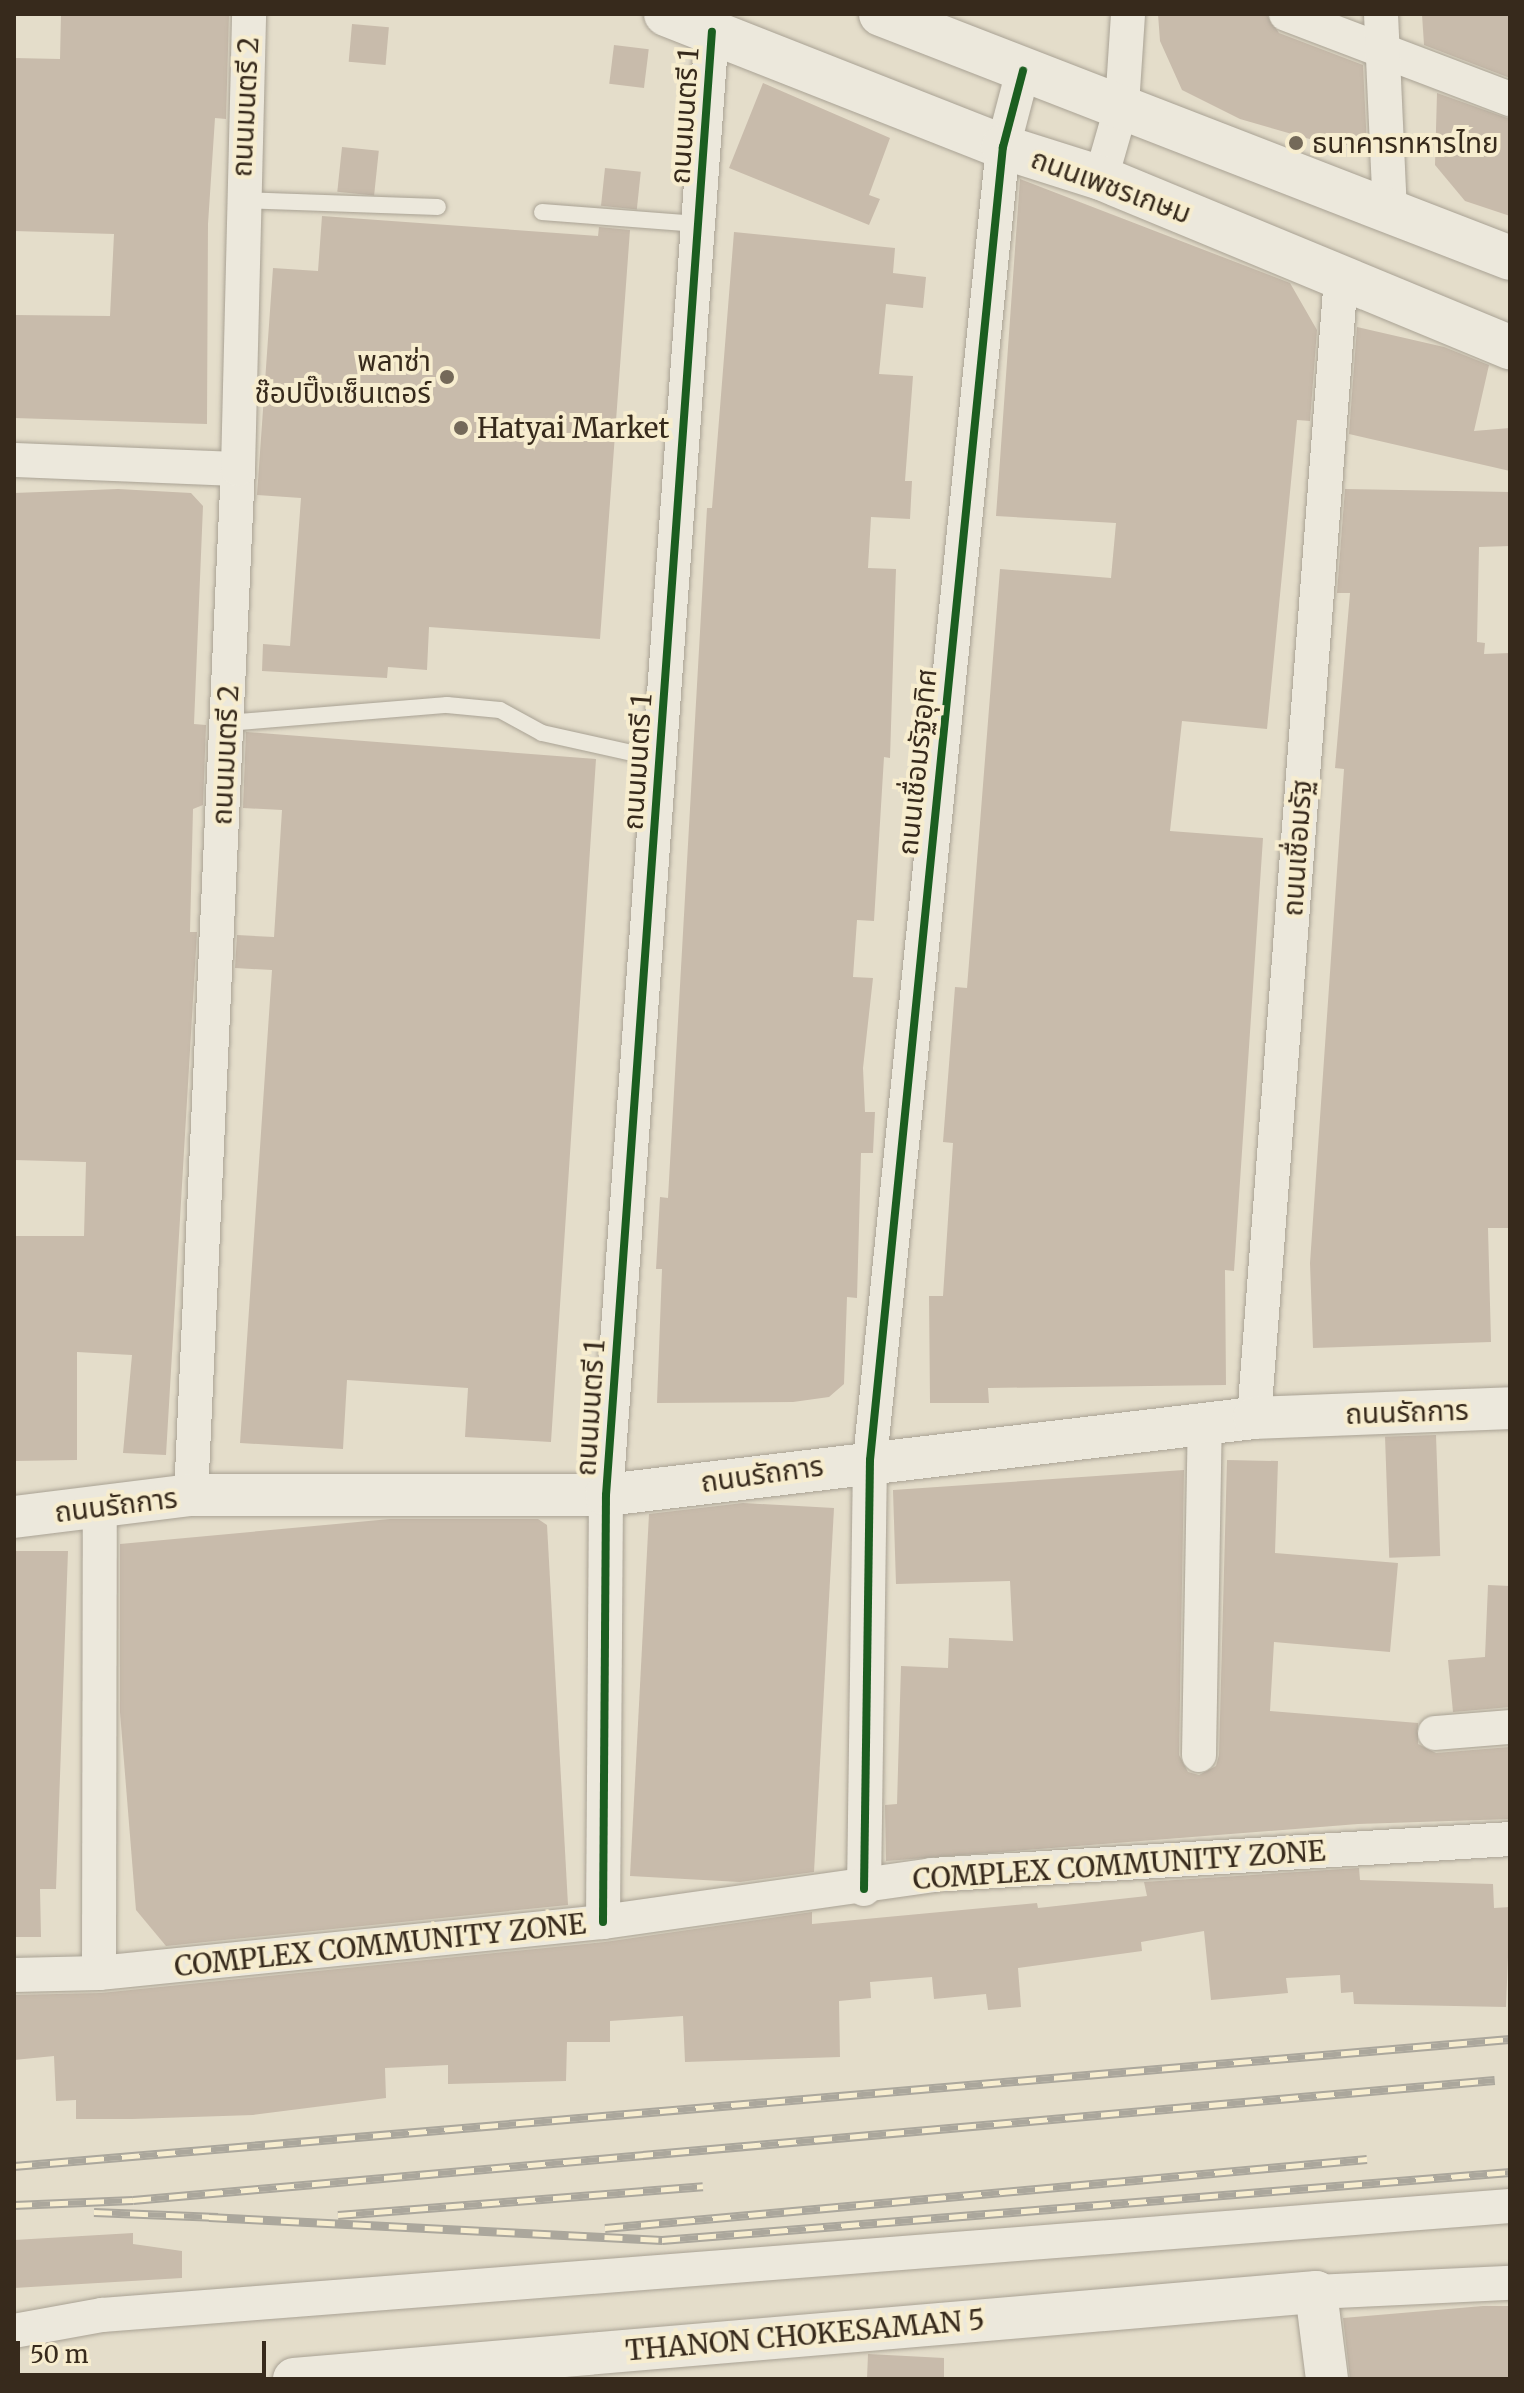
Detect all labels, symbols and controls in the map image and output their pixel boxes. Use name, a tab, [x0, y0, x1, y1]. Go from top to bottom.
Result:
street label: ถนนมนตรี 2	[225, 36, 265, 178]
street label: ถนนมนตรี 1	[662, 47, 706, 185]
place label: ธนาคารทหารไทย	[1312, 126, 1499, 160]
marker: ธนาคารทหารไทย	[1287, 134, 1305, 152]
street label: ถนนเพชรเกษม	[1027, 142, 1195, 230]
place label: พลาซ่า ช๊อปปิ๊งเซ็นเตอร์	[254, 344, 431, 410]
marker: พลาซ่า ช๊อปปิ๊งเซ็นเตอร์	[438, 368, 456, 386]
place label: Hatyai Market	[477, 411, 669, 445]
marker: Hatyai Market	[452, 419, 470, 437]
street label: ถนนเชื่อมรัฐอุทิศ	[890, 667, 944, 857]
street label: ถนนมนตรี 2	[205, 684, 245, 826]
street label: ถนนมนตรี 1	[615, 693, 659, 831]
street label: ถนนเชื่อมรัฐ	[1275, 779, 1319, 917]
street label: ถนนมนตรี 1	[568, 1339, 612, 1477]
street label: ถนนรัถการ	[1345, 1393, 1469, 1431]
street label: ถนนรัถการ	[698, 1449, 826, 1499]
street label: ถนนรัถการ	[53, 1481, 179, 1529]
street label: COMPLEX COMMUNITY ZONE	[912, 1834, 1326, 1896]
street label: COMPLEX COMMUNITY ZONE	[173, 1907, 587, 1983]
street label: THANON CHOKESAMAN 5	[624, 2303, 986, 2367]
scale bar	[20, 2325, 270, 2375]
text: 50 m	[30, 2339, 89, 2370]

